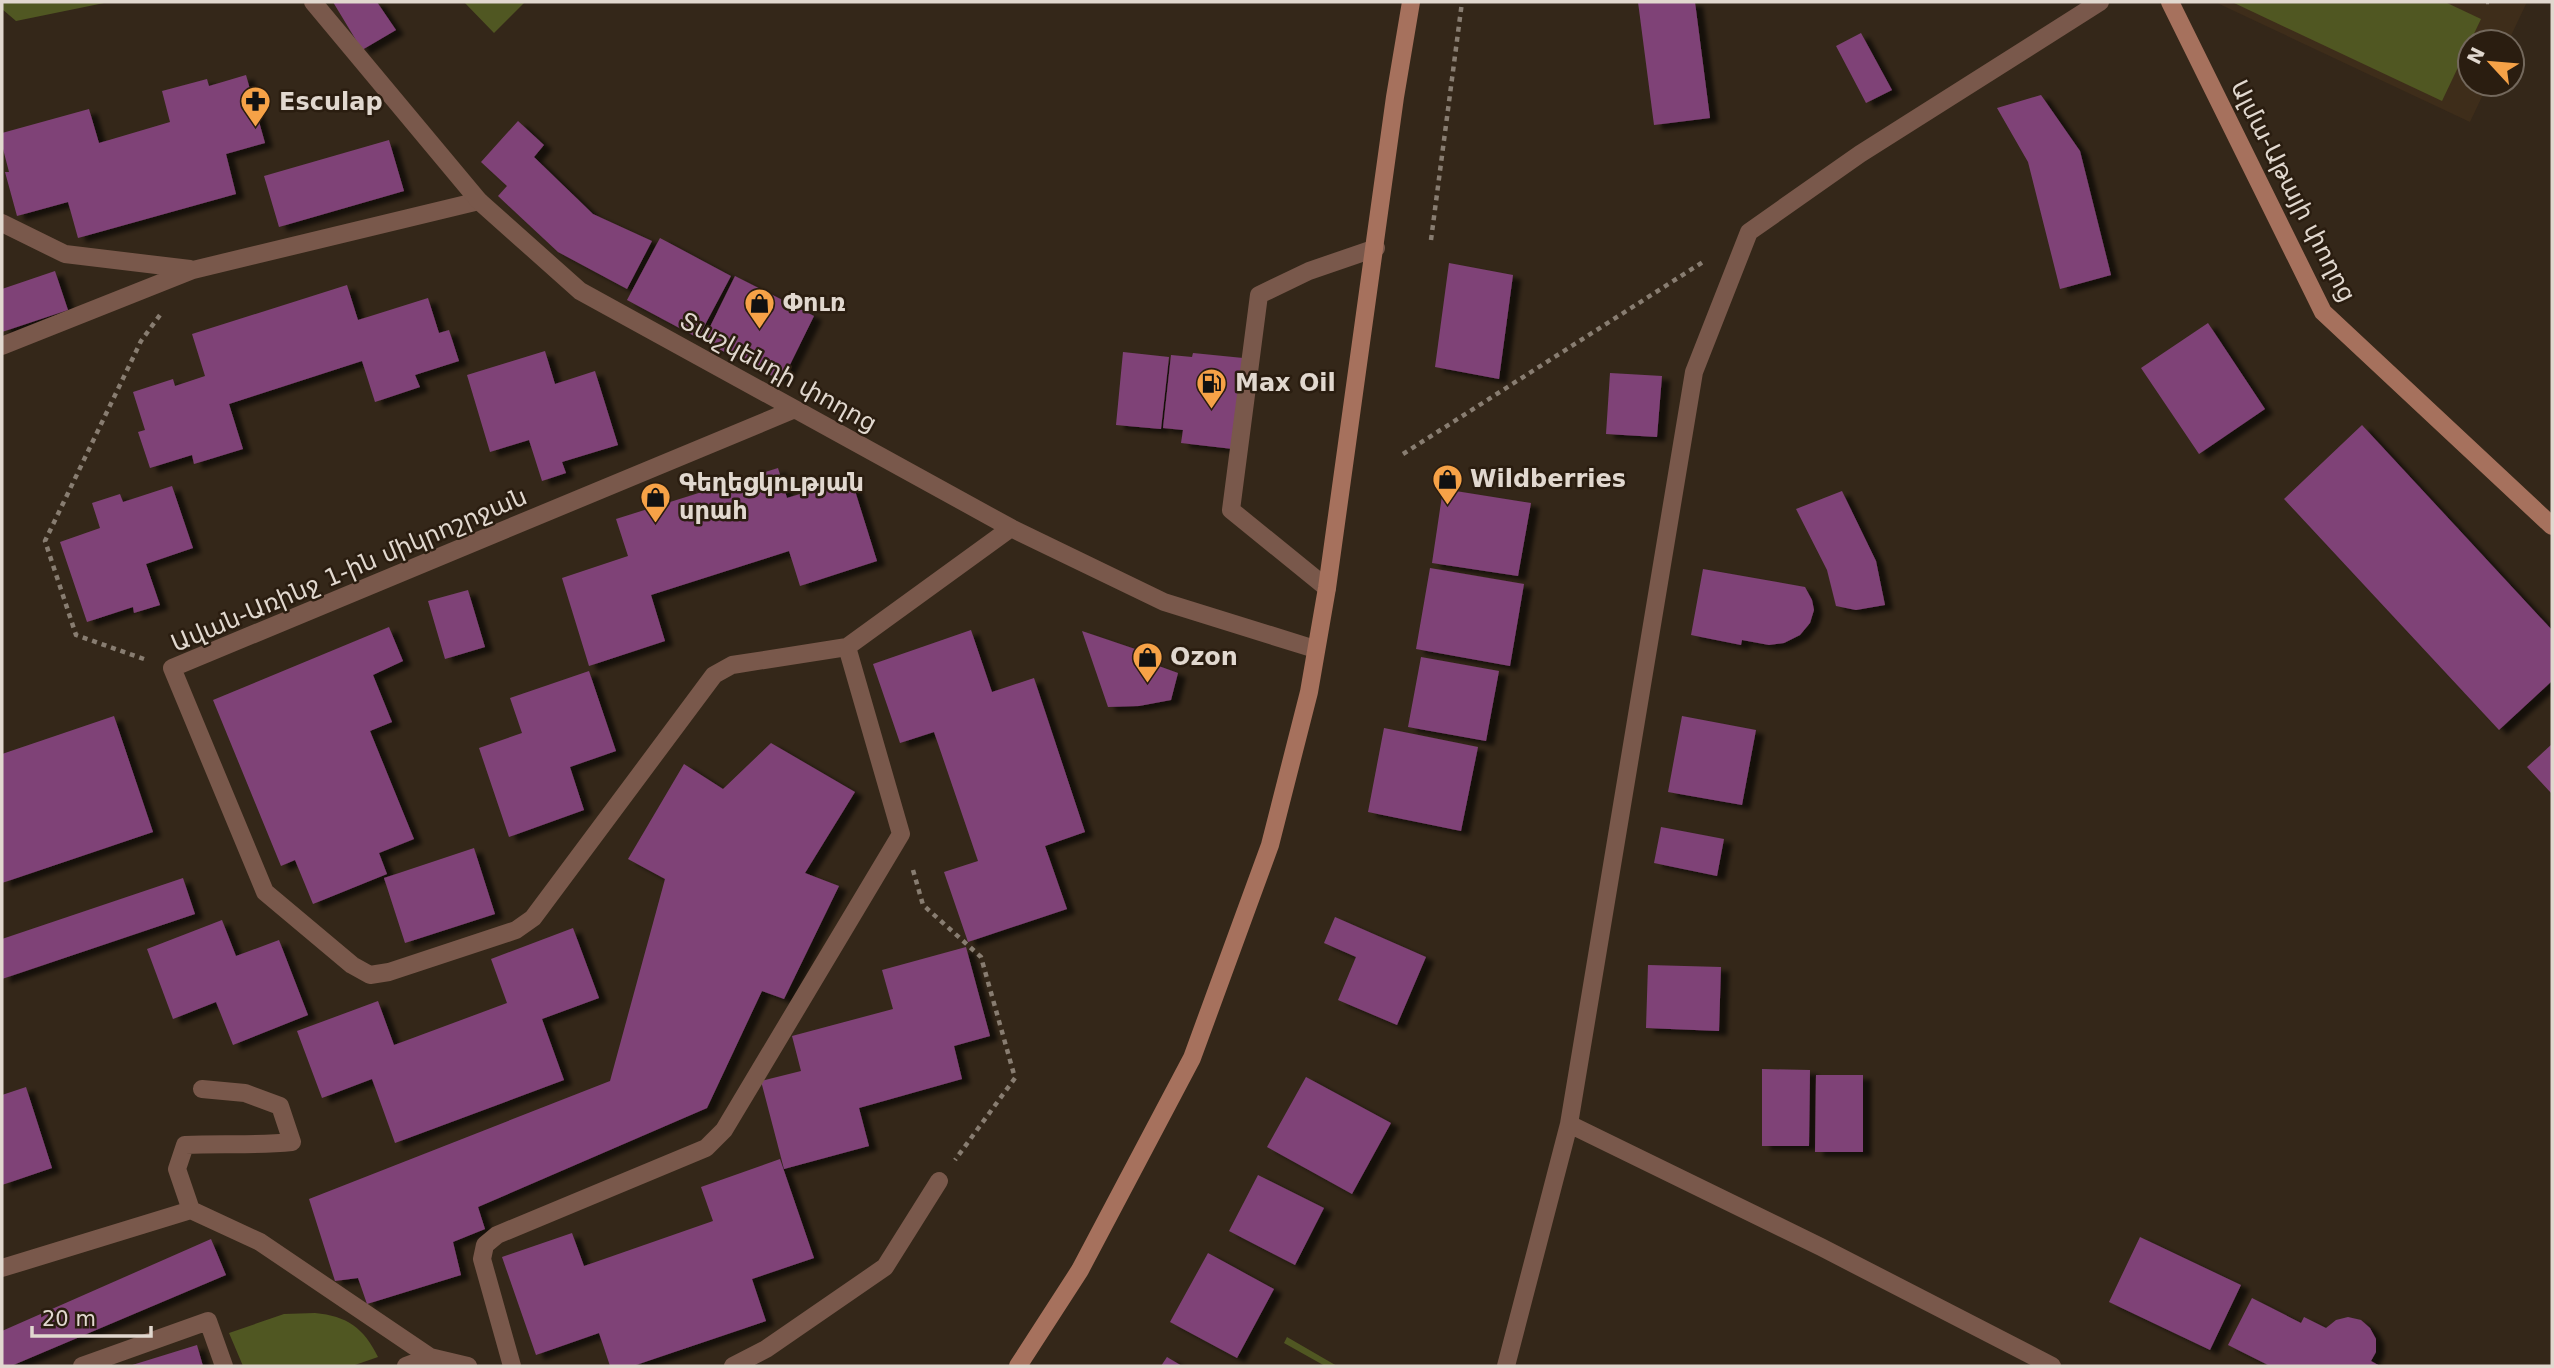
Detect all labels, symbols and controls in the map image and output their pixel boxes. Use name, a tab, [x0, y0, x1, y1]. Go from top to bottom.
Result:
north arrow	[2456, 28, 2526, 98]
text: N	[2462, 44, 2489, 68]
street label: Ալմա-Աթայի փողոց	[2225, 75, 2361, 307]
pharmacy icon: Esculap	[239, 85, 273, 129]
place label: Esculap	[279, 88, 383, 116]
shop icon: Փուռ	[743, 286, 777, 330]
place label: Փուռ	[783, 289, 846, 317]
street label: Տաշկենդի փողոց	[675, 306, 881, 438]
fuel station icon: Max Oil	[1195, 366, 1229, 410]
place label: Max Oil	[1235, 369, 1336, 397]
shop icon: Wildberries	[1430, 462, 1464, 506]
place label: Wildberries	[1470, 465, 1626, 493]
place label: Գեղեցկության սրահ	[679, 469, 864, 525]
shop icon: Գեղեցկության սրահ	[639, 480, 673, 524]
street label: Ավան-Առինջ 1-ին միկրոշրջան	[167, 482, 531, 658]
shop icon: Ozon	[1130, 640, 1164, 684]
place label: Ozon	[1170, 643, 1238, 671]
scale bar	[32, 1294, 150, 1338]
text: 20 m	[42, 1307, 96, 1331]

